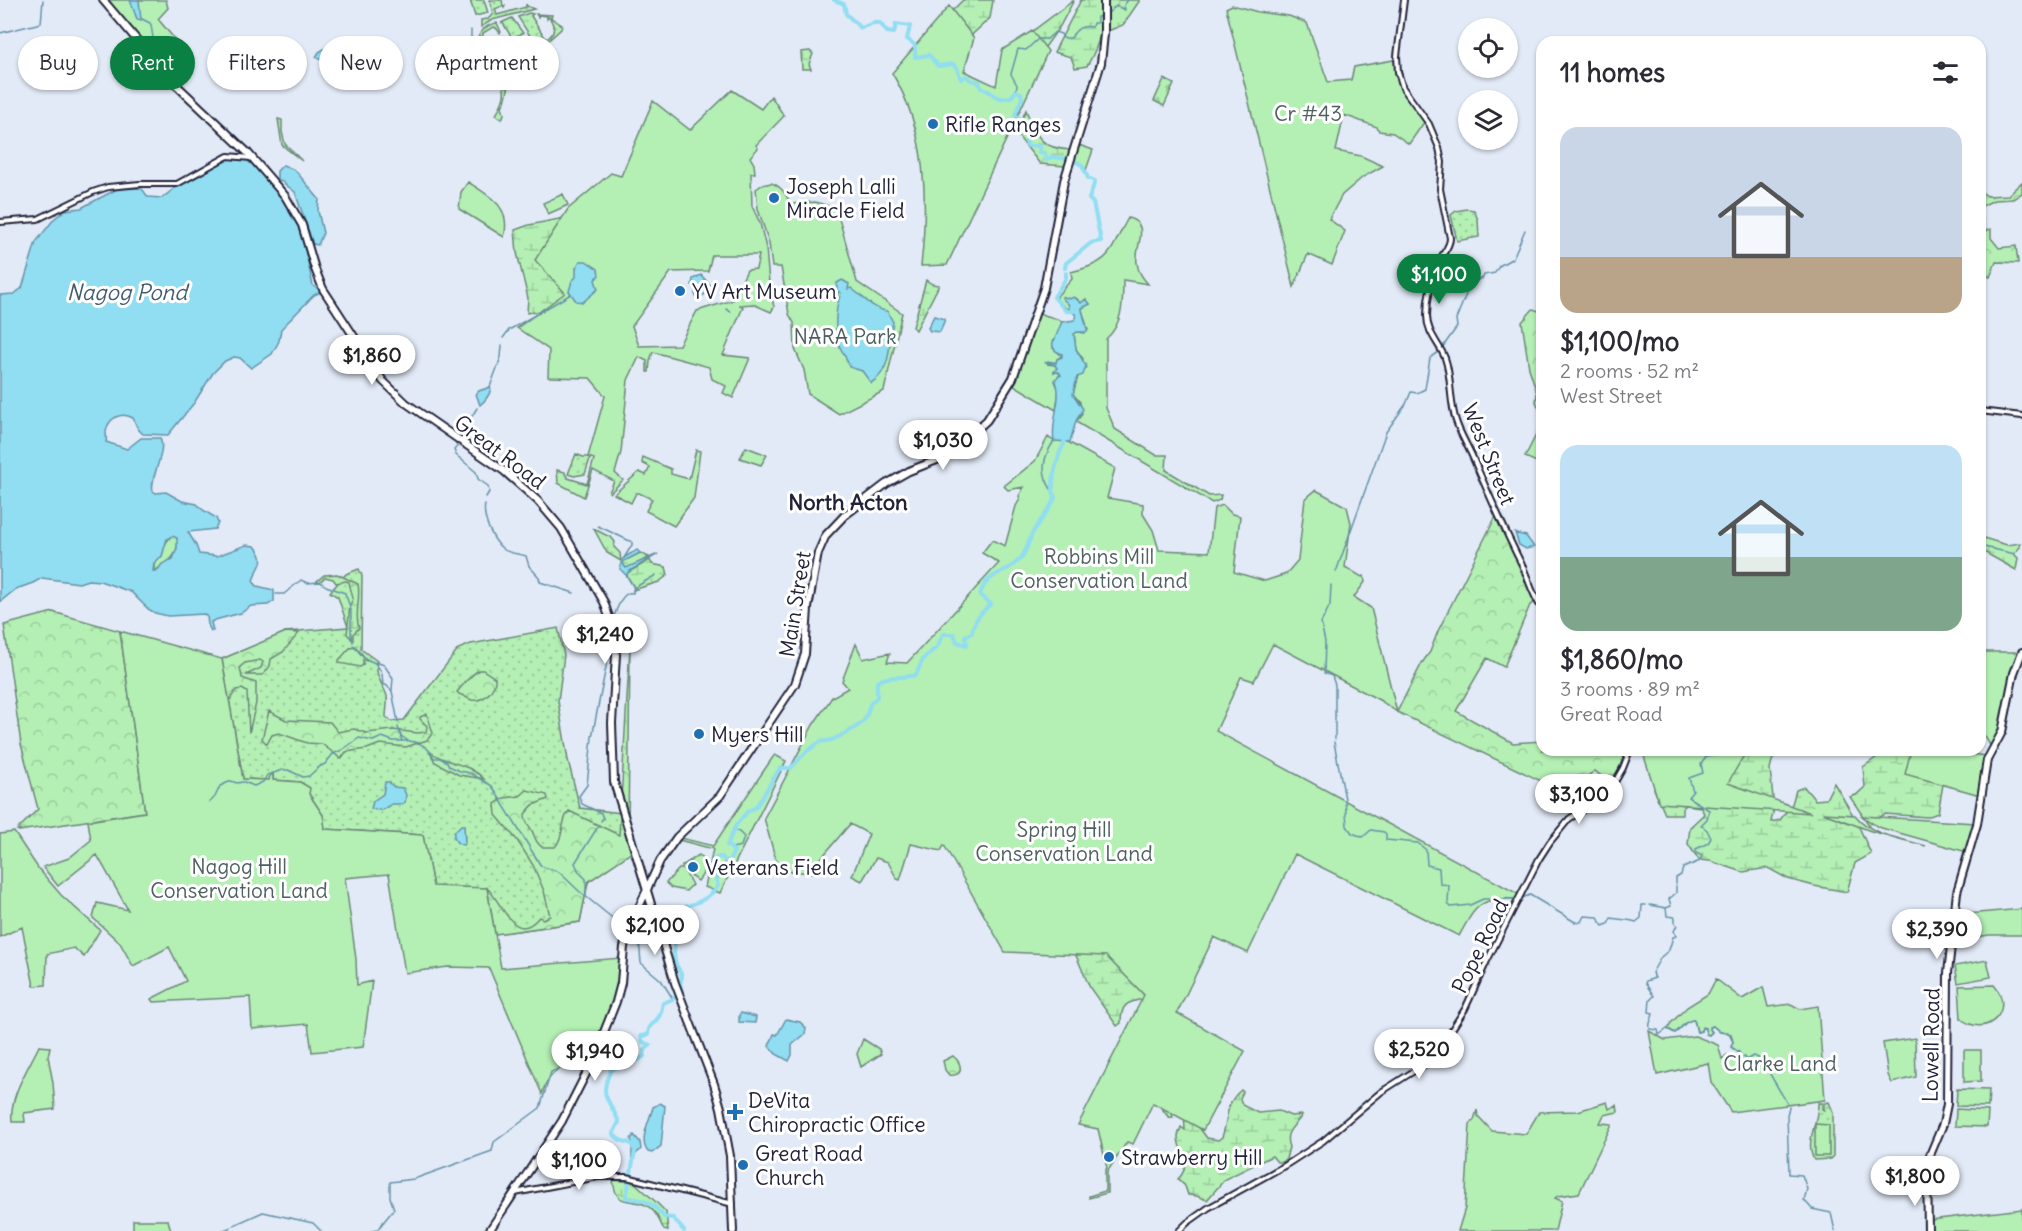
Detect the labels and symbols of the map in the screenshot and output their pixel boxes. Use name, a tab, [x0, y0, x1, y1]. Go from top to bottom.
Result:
park label: Cr #43	[1274, 100, 1342, 127]
place label: Rifle Ranges	[945, 111, 1061, 138]
marker: Rifle Ranges	[926, 117, 940, 131]
place label: Joseph Lalli Miracle Field	[786, 173, 905, 224]
marker: Joseph Lalli Miracle Field	[767, 191, 781, 205]
pin: $1,100	[1390, 254, 1488, 305]
water label: Nagog Pond	[67, 278, 190, 306]
place label: YV Art Museum	[692, 278, 837, 305]
marker: YV Art Museum	[673, 284, 687, 298]
park label: NARA Park	[793, 323, 897, 350]
pin: $1,860	[323, 335, 421, 386]
street label: West Street	[1456, 399, 1522, 509]
street label: Great Road	[449, 409, 551, 495]
pin: $1,030	[894, 420, 992, 471]
district label: North Acton	[788, 488, 908, 516]
park label: Robbins Mill Conservation Land	[1010, 543, 1188, 594]
street label: Main Street	[773, 549, 817, 659]
pin: $1,240	[556, 614, 654, 665]
place label: Myers Hill	[711, 721, 803, 748]
marker: Myers Hill	[692, 727, 706, 741]
pin: $3,100	[1530, 774, 1628, 825]
park label: Spring Hill Conservation Land	[975, 816, 1153, 867]
park label: Nagog Hill Conservation Land	[150, 853, 328, 904]
place label: Veterans Field	[705, 854, 839, 881]
marker: Veterans Field	[686, 860, 700, 874]
street label: Pope Road	[1446, 894, 1514, 998]
pin: $2,100	[606, 905, 704, 956]
pin: $2,390	[1888, 909, 1986, 960]
street label: Lowell Road	[1917, 988, 1945, 1102]
pin: $2,520	[1370, 1029, 1468, 1080]
pin: $1,940	[546, 1031, 644, 1082]
park label: Clarke Land	[1723, 1050, 1837, 1077]
place label: DeVita Chiropractic Office	[748, 1087, 926, 1138]
marker: DeVita Chiropractic Office	[726, 1103, 744, 1121]
pin: $1,100	[530, 1140, 628, 1191]
place label: Great Road Church	[755, 1140, 863, 1191]
place label: Strawberry Hill	[1121, 1144, 1262, 1171]
marker: Strawberry Hill	[1102, 1150, 1116, 1164]
pin: $1,800	[1866, 1156, 1964, 1207]
marker: Great Road Church	[736, 1158, 750, 1172]

